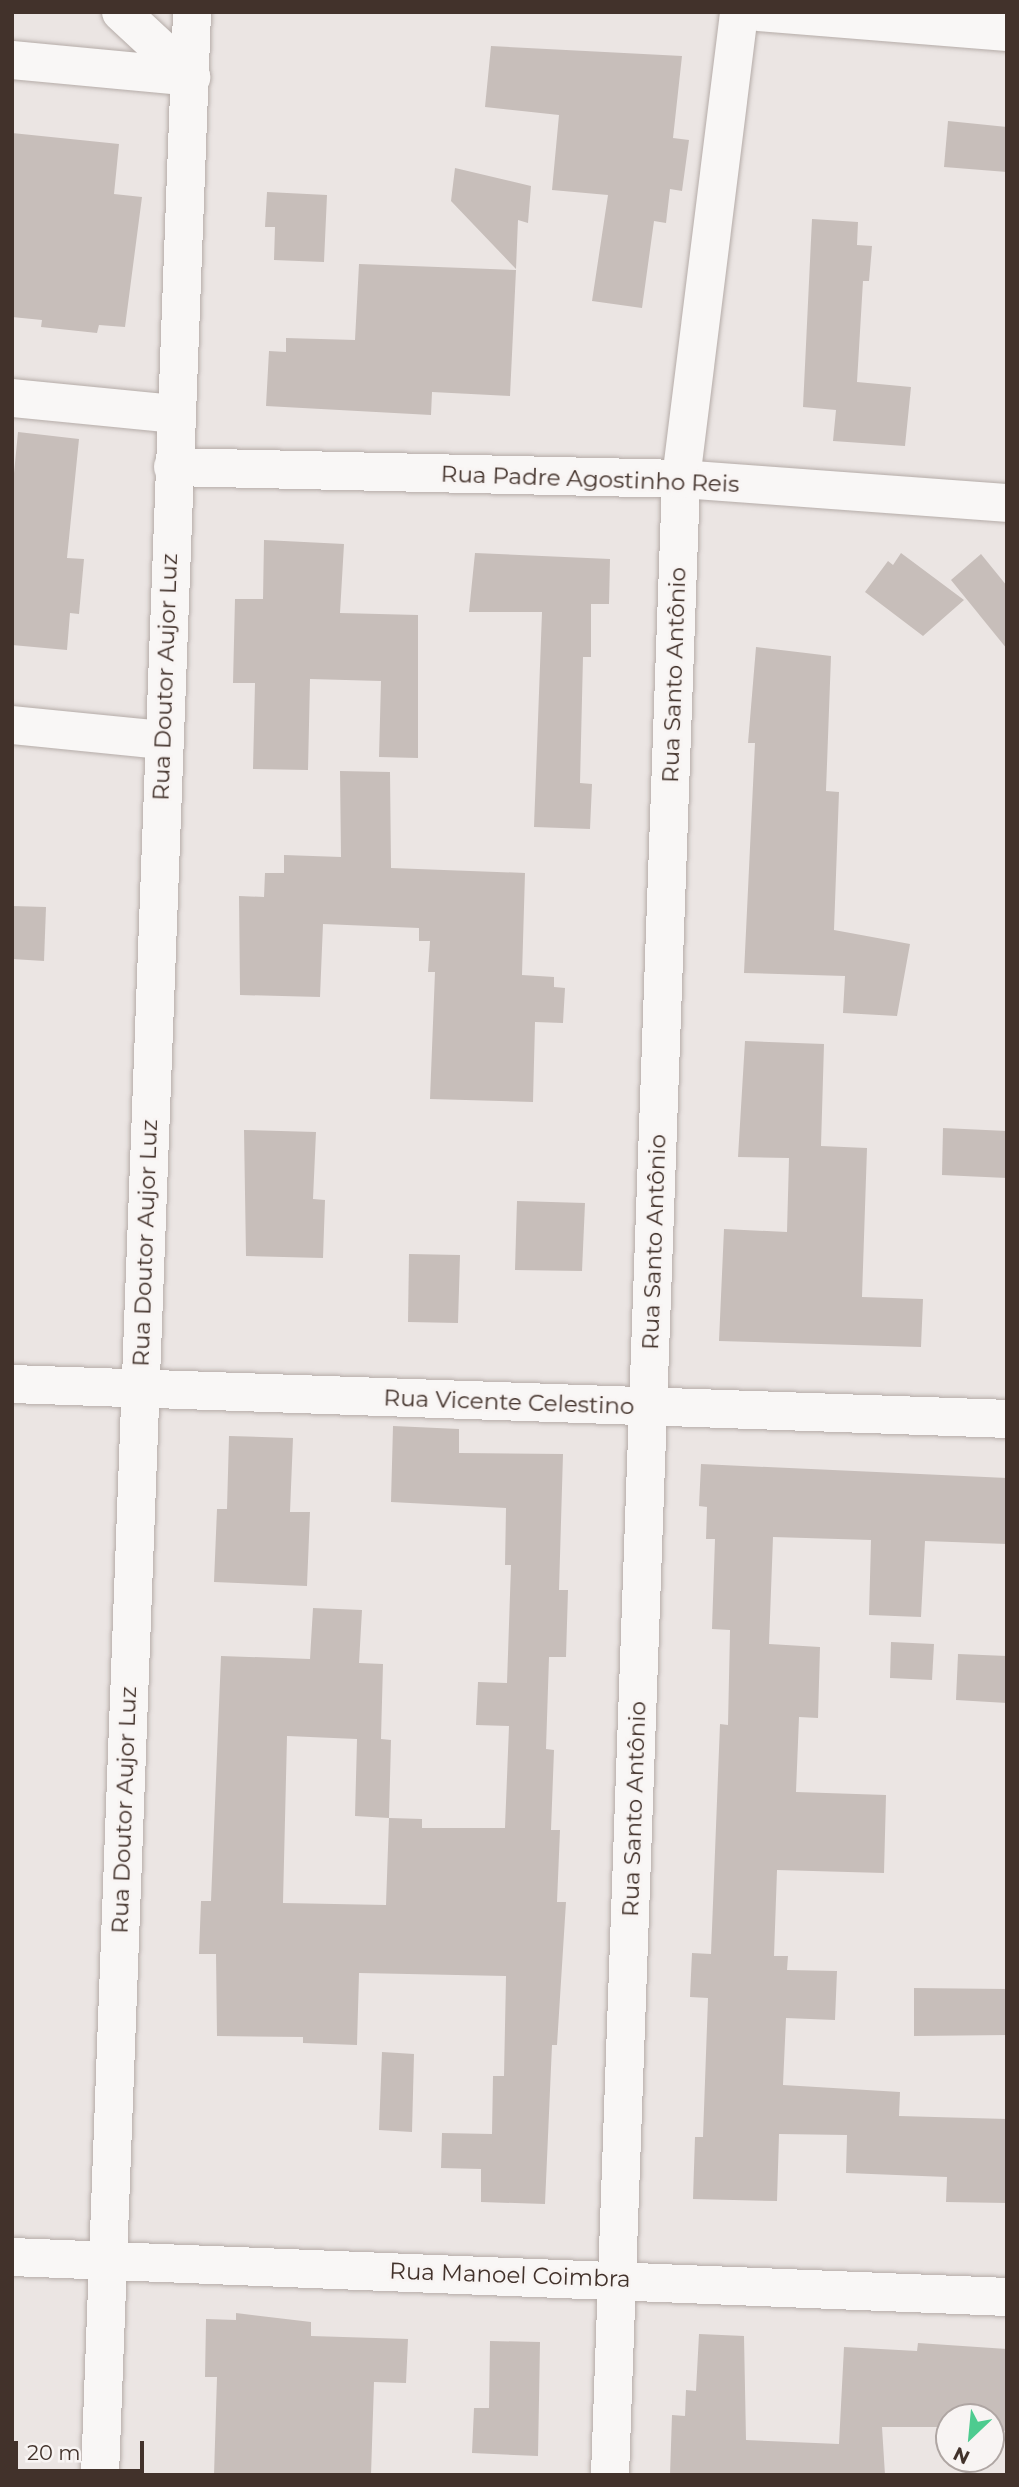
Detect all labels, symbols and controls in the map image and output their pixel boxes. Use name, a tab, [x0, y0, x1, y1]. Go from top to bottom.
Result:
street label: Rua Padre Agostinho Reis	[440, 460, 740, 498]
street label: Rua Doutor Aujor Luz	[147, 553, 183, 801]
street label: Rua Santo Antônio	[656, 567, 692, 783]
street label: Rua Doutor Aujor Luz	[127, 1119, 163, 1367]
street label: Rua Santo Antônio	[636, 1134, 672, 1350]
street label: Rua Vicente Celestino	[383, 1384, 635, 1420]
street label: Rua Doutor Aujor Luz	[106, 1686, 142, 1934]
street label: Rua Santo Antônio	[616, 1701, 652, 1917]
street label: Rua Manoel Coimbra	[389, 2257, 631, 2293]
north arrow	[935, 2403, 1005, 2473]
scale bar	[18, 2428, 147, 2472]
text: 20 m	[27, 2440, 81, 2465]
text: N	[950, 2442, 973, 2469]

